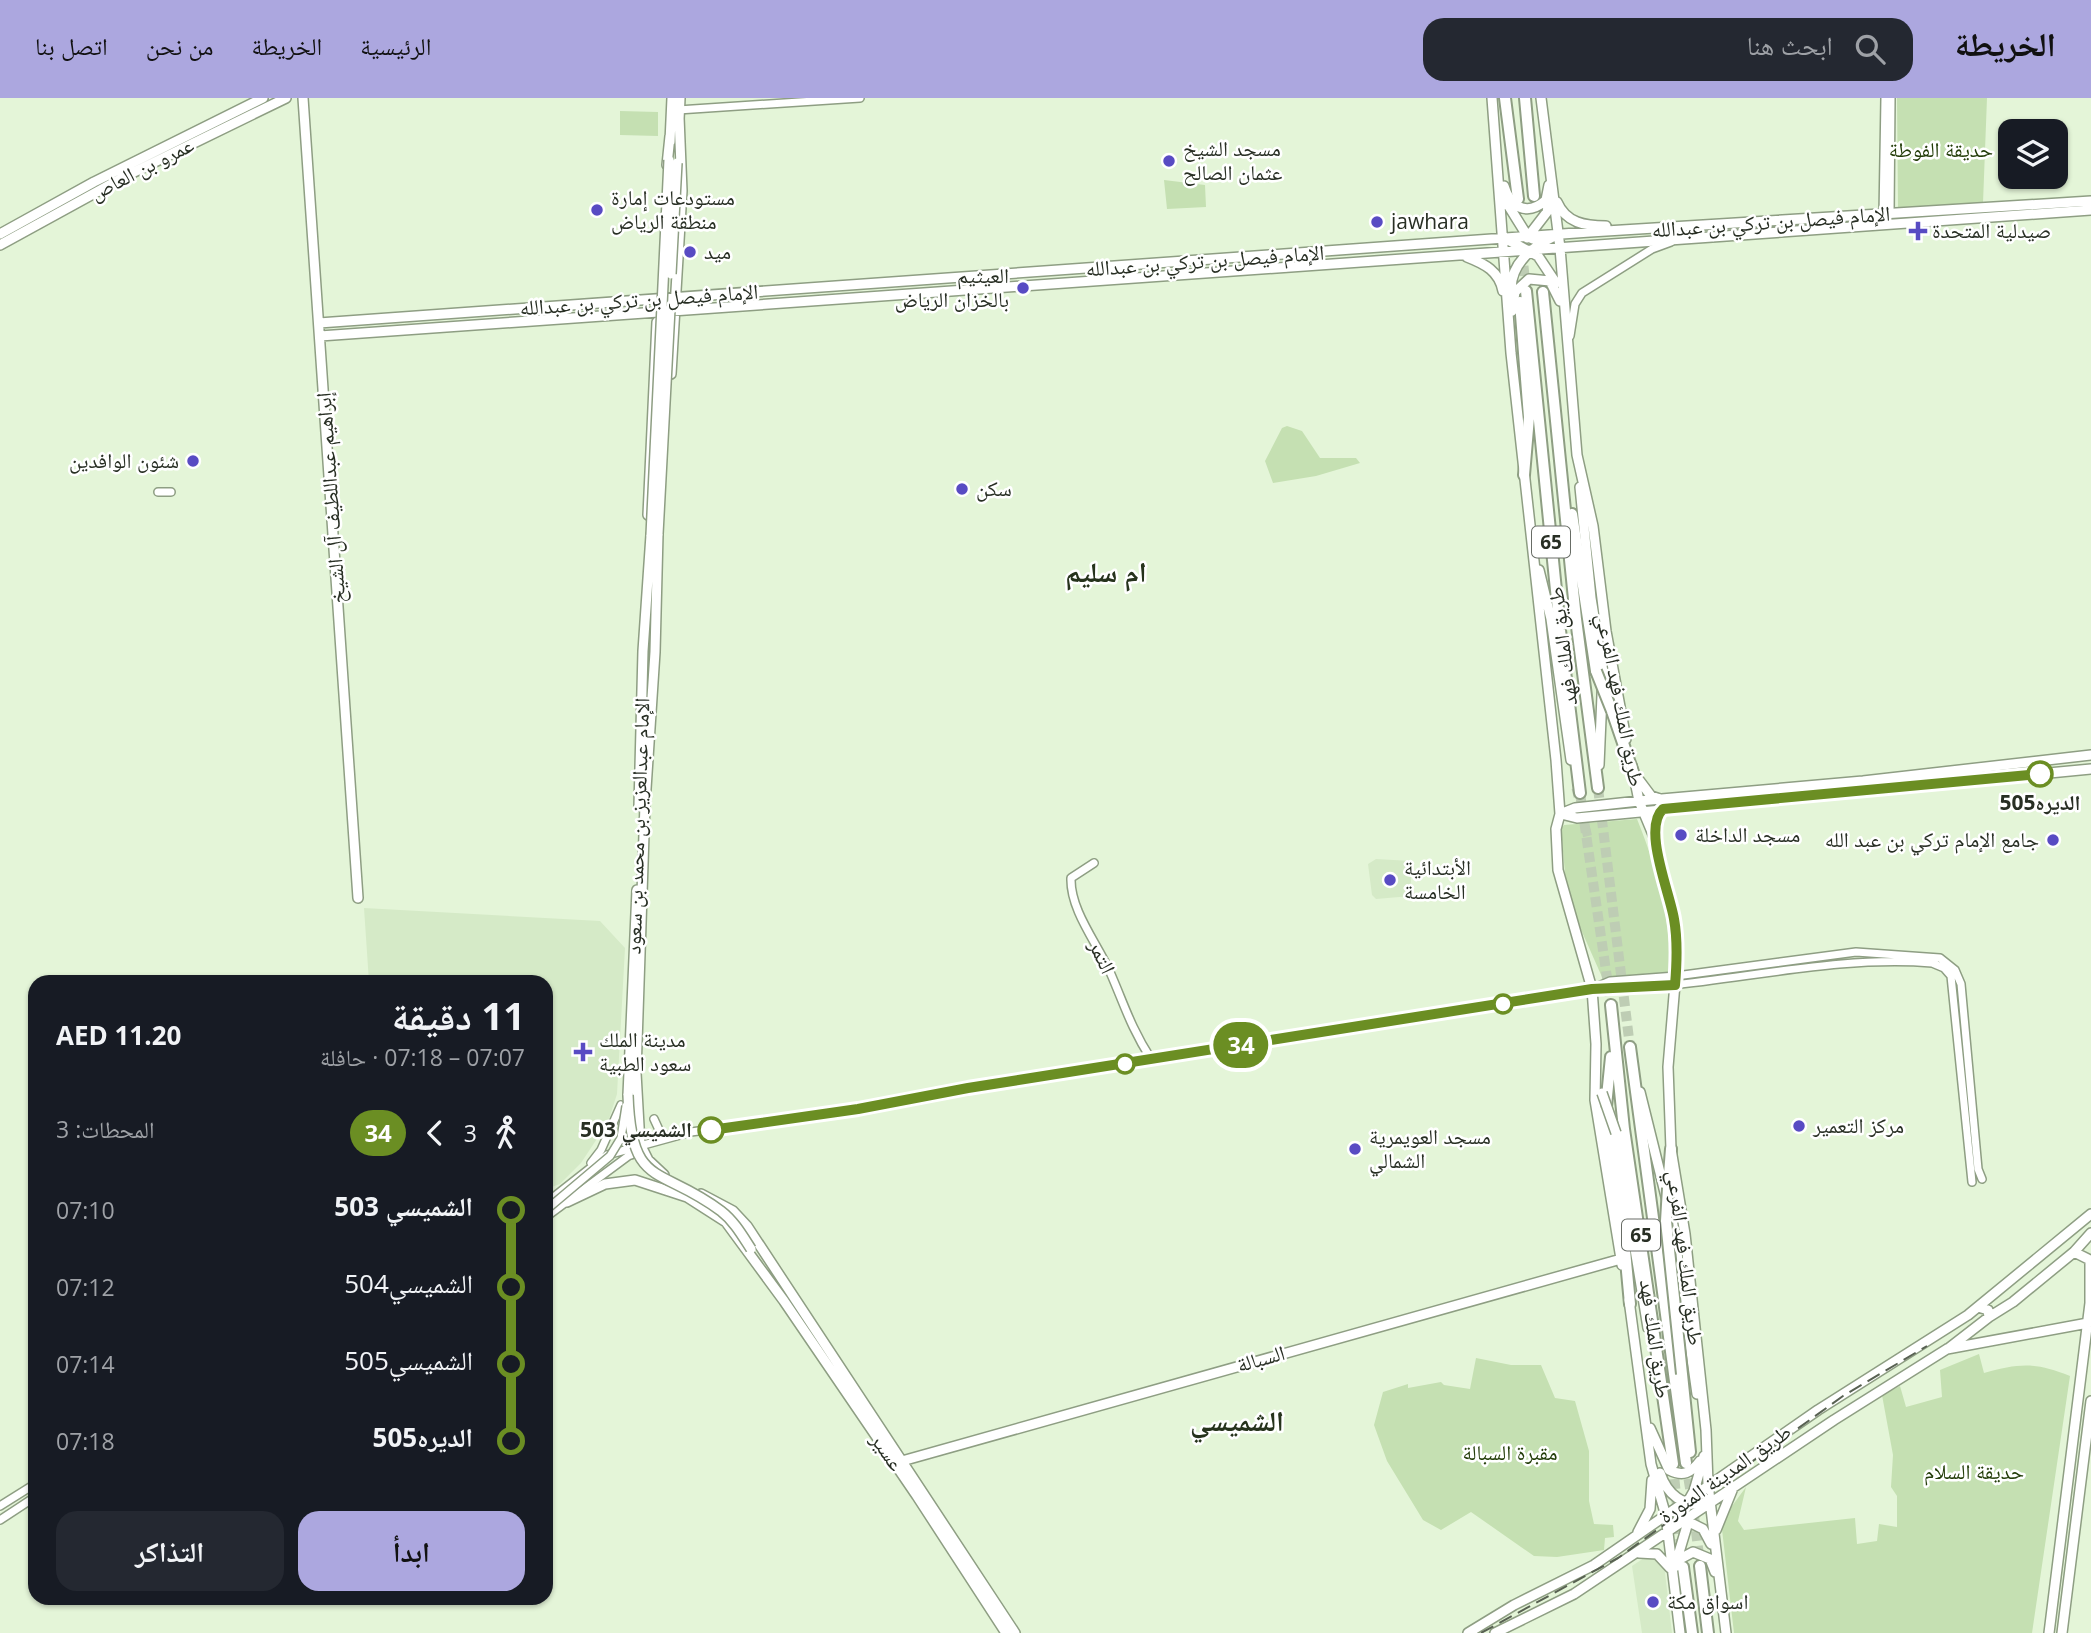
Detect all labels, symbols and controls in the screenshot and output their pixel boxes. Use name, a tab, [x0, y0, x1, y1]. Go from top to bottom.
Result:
search box	[1423, 18, 1913, 81]
text: الخريطة	[1955, 21, 2056, 66]
text: ابحث هنا	[1747, 27, 1833, 63]
text: اتصل بنا	[35, 29, 108, 62]
text: من نحن	[146, 29, 214, 62]
text: الخريطة	[252, 29, 322, 62]
text: الرئيسية	[360, 29, 431, 62]
icon: search	[1851, 30, 1889, 68]
map controls	[1998, 119, 2068, 189]
button: layers	[1998, 119, 2068, 189]
street label: عمرو بن العاص	[85, 130, 199, 206]
place label: مسجد الشيخ عثمان الصالح	[1183, 134, 1283, 186]
park label: حديقة الفوطة	[1889, 135, 1993, 163]
marker: مسجد الشيخ عثمان الصالح	[1161, 153, 1177, 169]
place label: مستودعات إمارة منطقة الرياض	[611, 183, 735, 235]
street label: الإمام فيصل بن تركي بن عبدالله	[1651, 199, 1891, 247]
marker: مستودعات إمارة منطقة الرياض	[589, 202, 605, 218]
place label: jawhara	[1389, 207, 1469, 235]
marker: jawhara	[1369, 214, 1385, 230]
place label: صيدلية المتحدة	[1932, 216, 2051, 244]
marker: صيدلية المتحدة	[1910, 223, 1926, 239]
place label: ميد	[704, 237, 731, 265]
street label: الإمام فيصل بن تركي بن عبدالله	[1085, 238, 1325, 286]
marker: ميد	[682, 244, 698, 260]
place label: العيثيم بالخزان الرياض	[895, 261, 1009, 313]
street label: الإمام فيصل بن تركي بن عبدالله	[519, 277, 759, 325]
marker: العيثيم بالخزان الرياض	[1015, 280, 1031, 296]
street label: إبراهيم عبداللطيف آل الشيخ	[309, 391, 352, 605]
place label: شئون الوافدين	[69, 446, 179, 474]
marker: شئون الوافدين	[185, 453, 201, 469]
place label: سكن	[976, 474, 1012, 502]
marker: سكن	[954, 481, 970, 497]
road number: 65	[1532, 526, 1570, 558]
district label: ام سليم	[1065, 552, 1147, 592]
street label: طريق الملك فهد	[1541, 585, 1583, 707]
street label: طريق الملك فهد الفرعي	[1587, 611, 1652, 789]
street label: الإمام عبدالعزيز بن محمد بن سعود	[619, 697, 656, 955]
marker: الديره505	[2027, 761, 2053, 787]
place label: الديره505	[1999, 788, 2081, 816]
place label: مسجد الداخلة	[1695, 820, 1800, 848]
place label: جامع الإمام تركي بن عبد الله	[1825, 825, 2039, 856]
marker: مسجد الداخلة	[1673, 827, 1689, 843]
marker: جامع الإمام تركي بن عبد الله	[2045, 832, 2061, 848]
place label: الأبتدائية الخامسة	[1404, 853, 1471, 905]
marker: الأبتدائية الخامسة	[1382, 872, 1398, 888]
street label: التمر	[1083, 934, 1123, 978]
text: 11 دقيقة	[392, 989, 525, 1041]
unlabelled marker	[1493, 994, 1513, 1014]
text: AED 11.20	[56, 1017, 181, 1053]
line badge: 34	[1210, 1022, 1272, 1068]
place label: مدينة الملك سعود الطبية	[599, 1025, 691, 1077]
text: 34	[1227, 1028, 1255, 1061]
text: 07:07 – 07:18 · حافلة	[320, 1041, 525, 1073]
marker: مدينة الملك سعود الطبية	[573, 1042, 593, 1062]
unlabelled marker	[1115, 1054, 1135, 1074]
place label: مركز التعمير	[1812, 1111, 1904, 1139]
text: المحطات: 3	[56, 1113, 154, 1145]
icon: back	[416, 1114, 454, 1152]
icon: walk	[487, 1114, 525, 1152]
place label: الشميسي 503	[580, 1115, 692, 1146]
text: 34	[364, 1116, 392, 1149]
text: 3	[464, 1117, 477, 1149]
marker: الشميسي 503	[698, 1117, 724, 1143]
marker: مركز التعمير	[1791, 1118, 1807, 1134]
place label: مسجد العويمرية الشمالي	[1369, 1122, 1491, 1177]
marker: مسجد العويمرية الشمالي	[1347, 1141, 1363, 1157]
street label: طريق الملك فهد الفرعي	[1658, 1169, 1711, 1347]
text: الشميسي 503	[334, 1188, 473, 1224]
text: 07:10	[56, 1194, 115, 1226]
road number: 65	[1622, 1219, 1660, 1250]
text: الشميسي504	[344, 1265, 473, 1301]
text: 07:12	[56, 1271, 115, 1303]
street label: طريق الملك فهد	[1634, 1278, 1678, 1400]
street label: السبالة	[1233, 1338, 1288, 1378]
text: الشميسي505	[344, 1342, 473, 1378]
text: 07:14	[56, 1348, 115, 1380]
district label: الشميسي	[1190, 1401, 1284, 1444]
street label: طريق المدينة المنورة	[1653, 1417, 1796, 1529]
text: الديره505	[373, 1419, 473, 1455]
text: 07:18	[56, 1425, 115, 1457]
street label: عسير	[864, 1426, 911, 1476]
park label: مقبرة السبالة	[1462, 1438, 1558, 1466]
park label: حديقة السلام	[1924, 1457, 2024, 1486]
button: التذاكر	[56, 1511, 284, 1591]
button: ابدأ	[298, 1511, 525, 1591]
place label: اسواق مكة	[1667, 1587, 1748, 1615]
marker: اسواق مكة	[1645, 1594, 1661, 1610]

